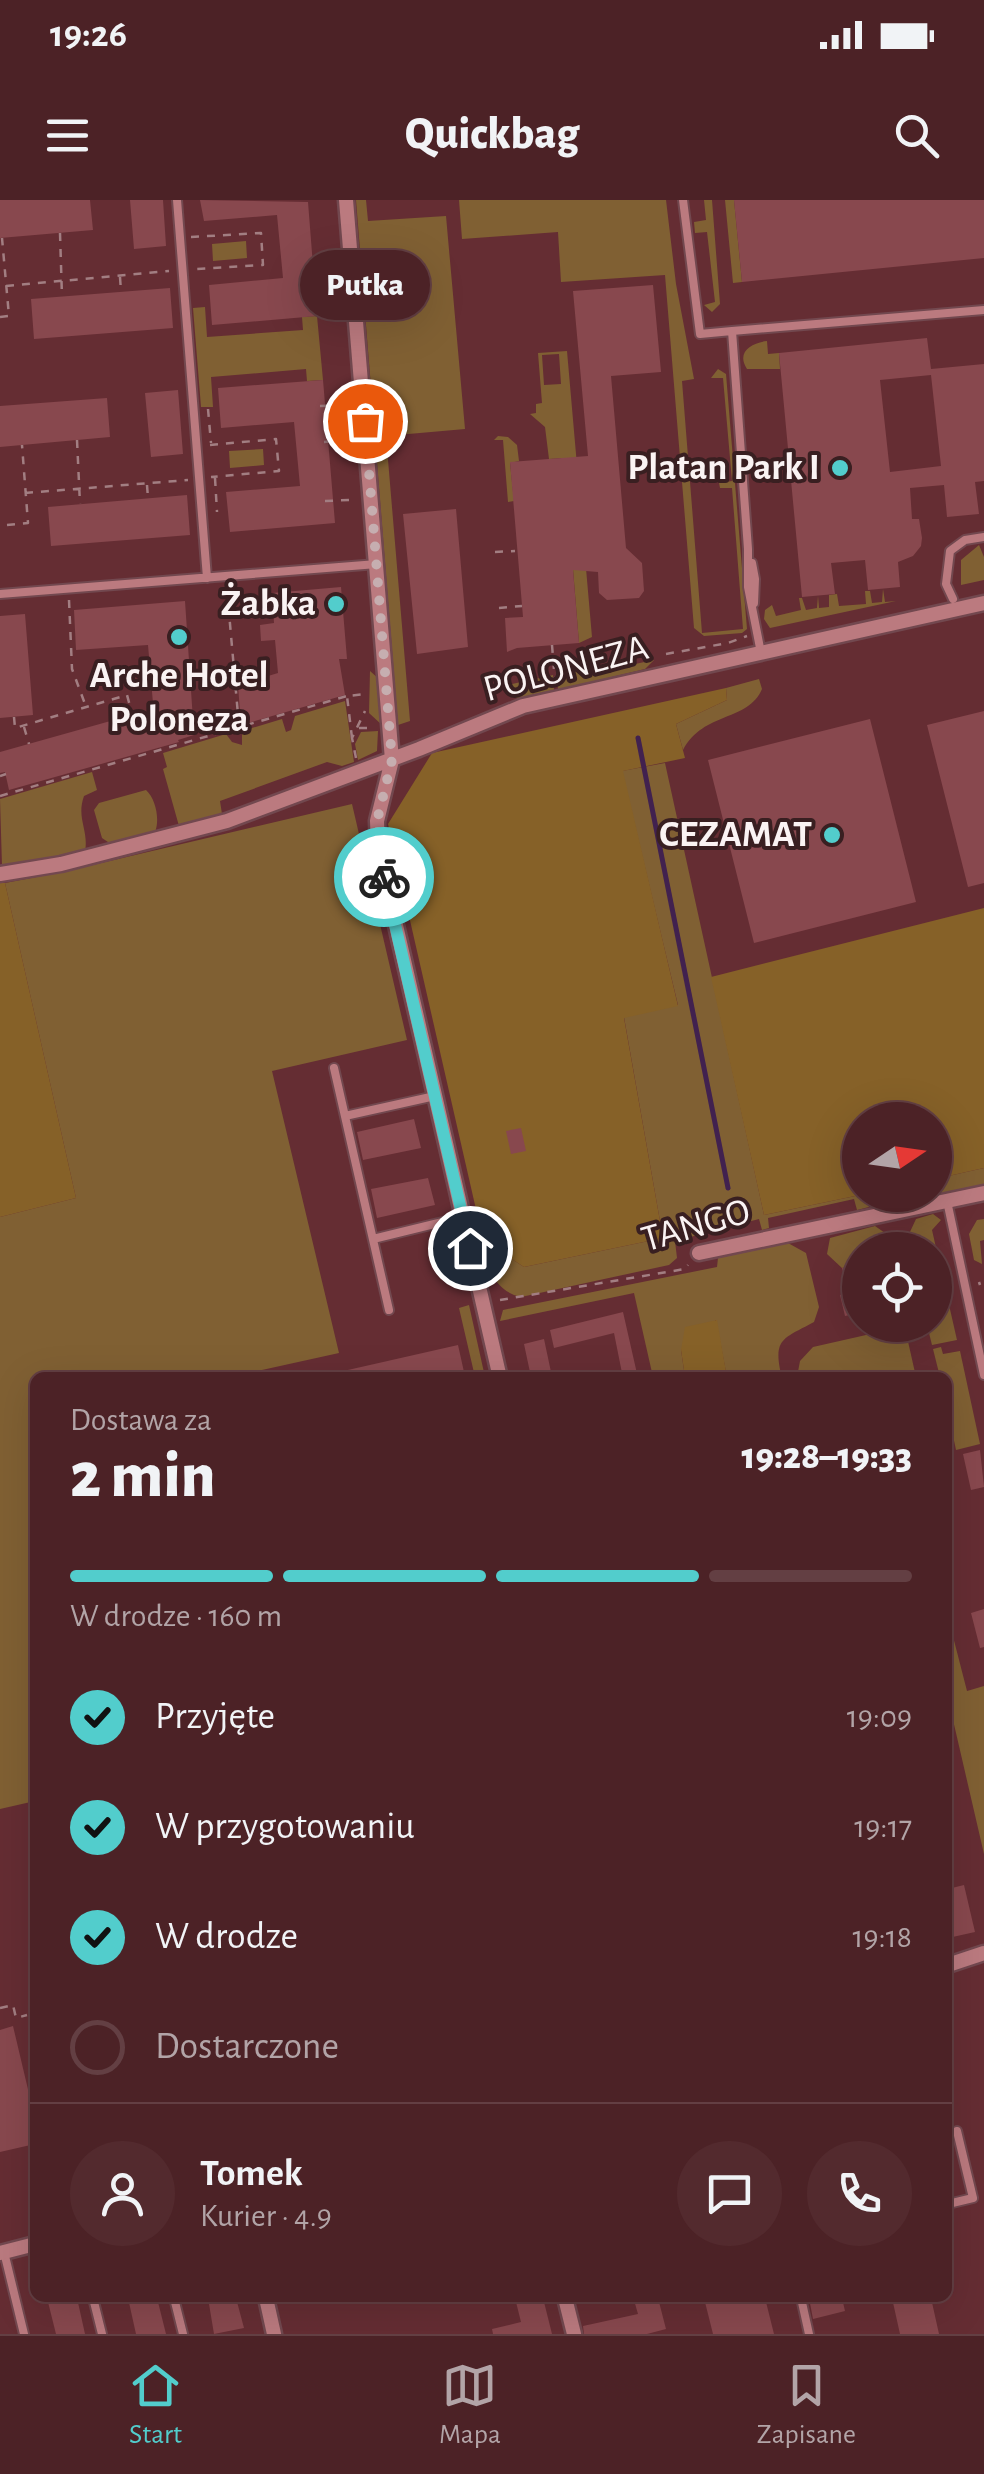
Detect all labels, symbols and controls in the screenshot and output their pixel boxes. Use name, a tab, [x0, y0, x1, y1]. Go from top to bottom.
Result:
text: 19:26	[50, 16, 127, 54]
icon: menu	[40, 108, 95, 163]
icon: search	[889, 108, 944, 163]
text: Quickbag	[405, 112, 579, 157]
callout: Putka	[300, 251, 430, 321]
text: Putka	[326, 269, 404, 301]
pin	[323, 379, 408, 464]
icon: bag	[338, 394, 393, 449]
place label: Platan Park I	[627, 449, 820, 487]
marker: Platan Park I	[829, 457, 851, 479]
place label: Żabka	[221, 582, 316, 623]
marker: Żabka	[325, 593, 347, 615]
marker: Arche Hotel Poloneza	[168, 626, 190, 648]
street label: POLONEZA	[480, 629, 652, 709]
place label: Arche Hotel Poloneza	[89, 657, 269, 739]
place label: CEZAMAT	[659, 816, 812, 854]
marker: CEZAMAT	[821, 824, 843, 846]
courier	[334, 827, 434, 927]
icon: bike	[357, 850, 412, 905]
north arrow	[842, 1102, 952, 1212]
map controls	[842, 1102, 952, 1342]
street label: TANGO	[638, 1192, 754, 1260]
pin	[428, 1206, 513, 1291]
icon: home	[443, 1221, 498, 1276]
button: locate	[842, 1232, 952, 1342]
text: Dostawa za	[70, 1404, 212, 1436]
text: 19:28–19:33	[742, 1438, 912, 1476]
text: 2 min	[70, 1444, 216, 1509]
text: W drodze · 160 m	[70, 1600, 282, 1632]
icon: check	[70, 1690, 125, 1745]
text: Przyjęte	[155, 1698, 275, 1736]
text: 19:09	[847, 1701, 912, 1733]
icon: check	[70, 1800, 125, 1855]
text: W przygotowaniu	[155, 1808, 415, 1846]
text: 19:17	[854, 1811, 912, 1843]
icon: check	[70, 1910, 125, 1965]
text: W drodze	[155, 1918, 298, 1956]
text: 19:18	[852, 1921, 912, 1953]
text: Dostarczone	[155, 2028, 339, 2066]
button: person	[70, 2141, 175, 2246]
button: chat	[677, 2141, 782, 2246]
button: phone	[807, 2141, 912, 2246]
text: Tomek	[200, 2155, 303, 2193]
text: Kurier · 4.9	[200, 2200, 332, 2232]
tab: Start	[128, 2358, 183, 2452]
tab: Mapa	[439, 2358, 501, 2452]
tab: Zapisane	[757, 2358, 856, 2452]

